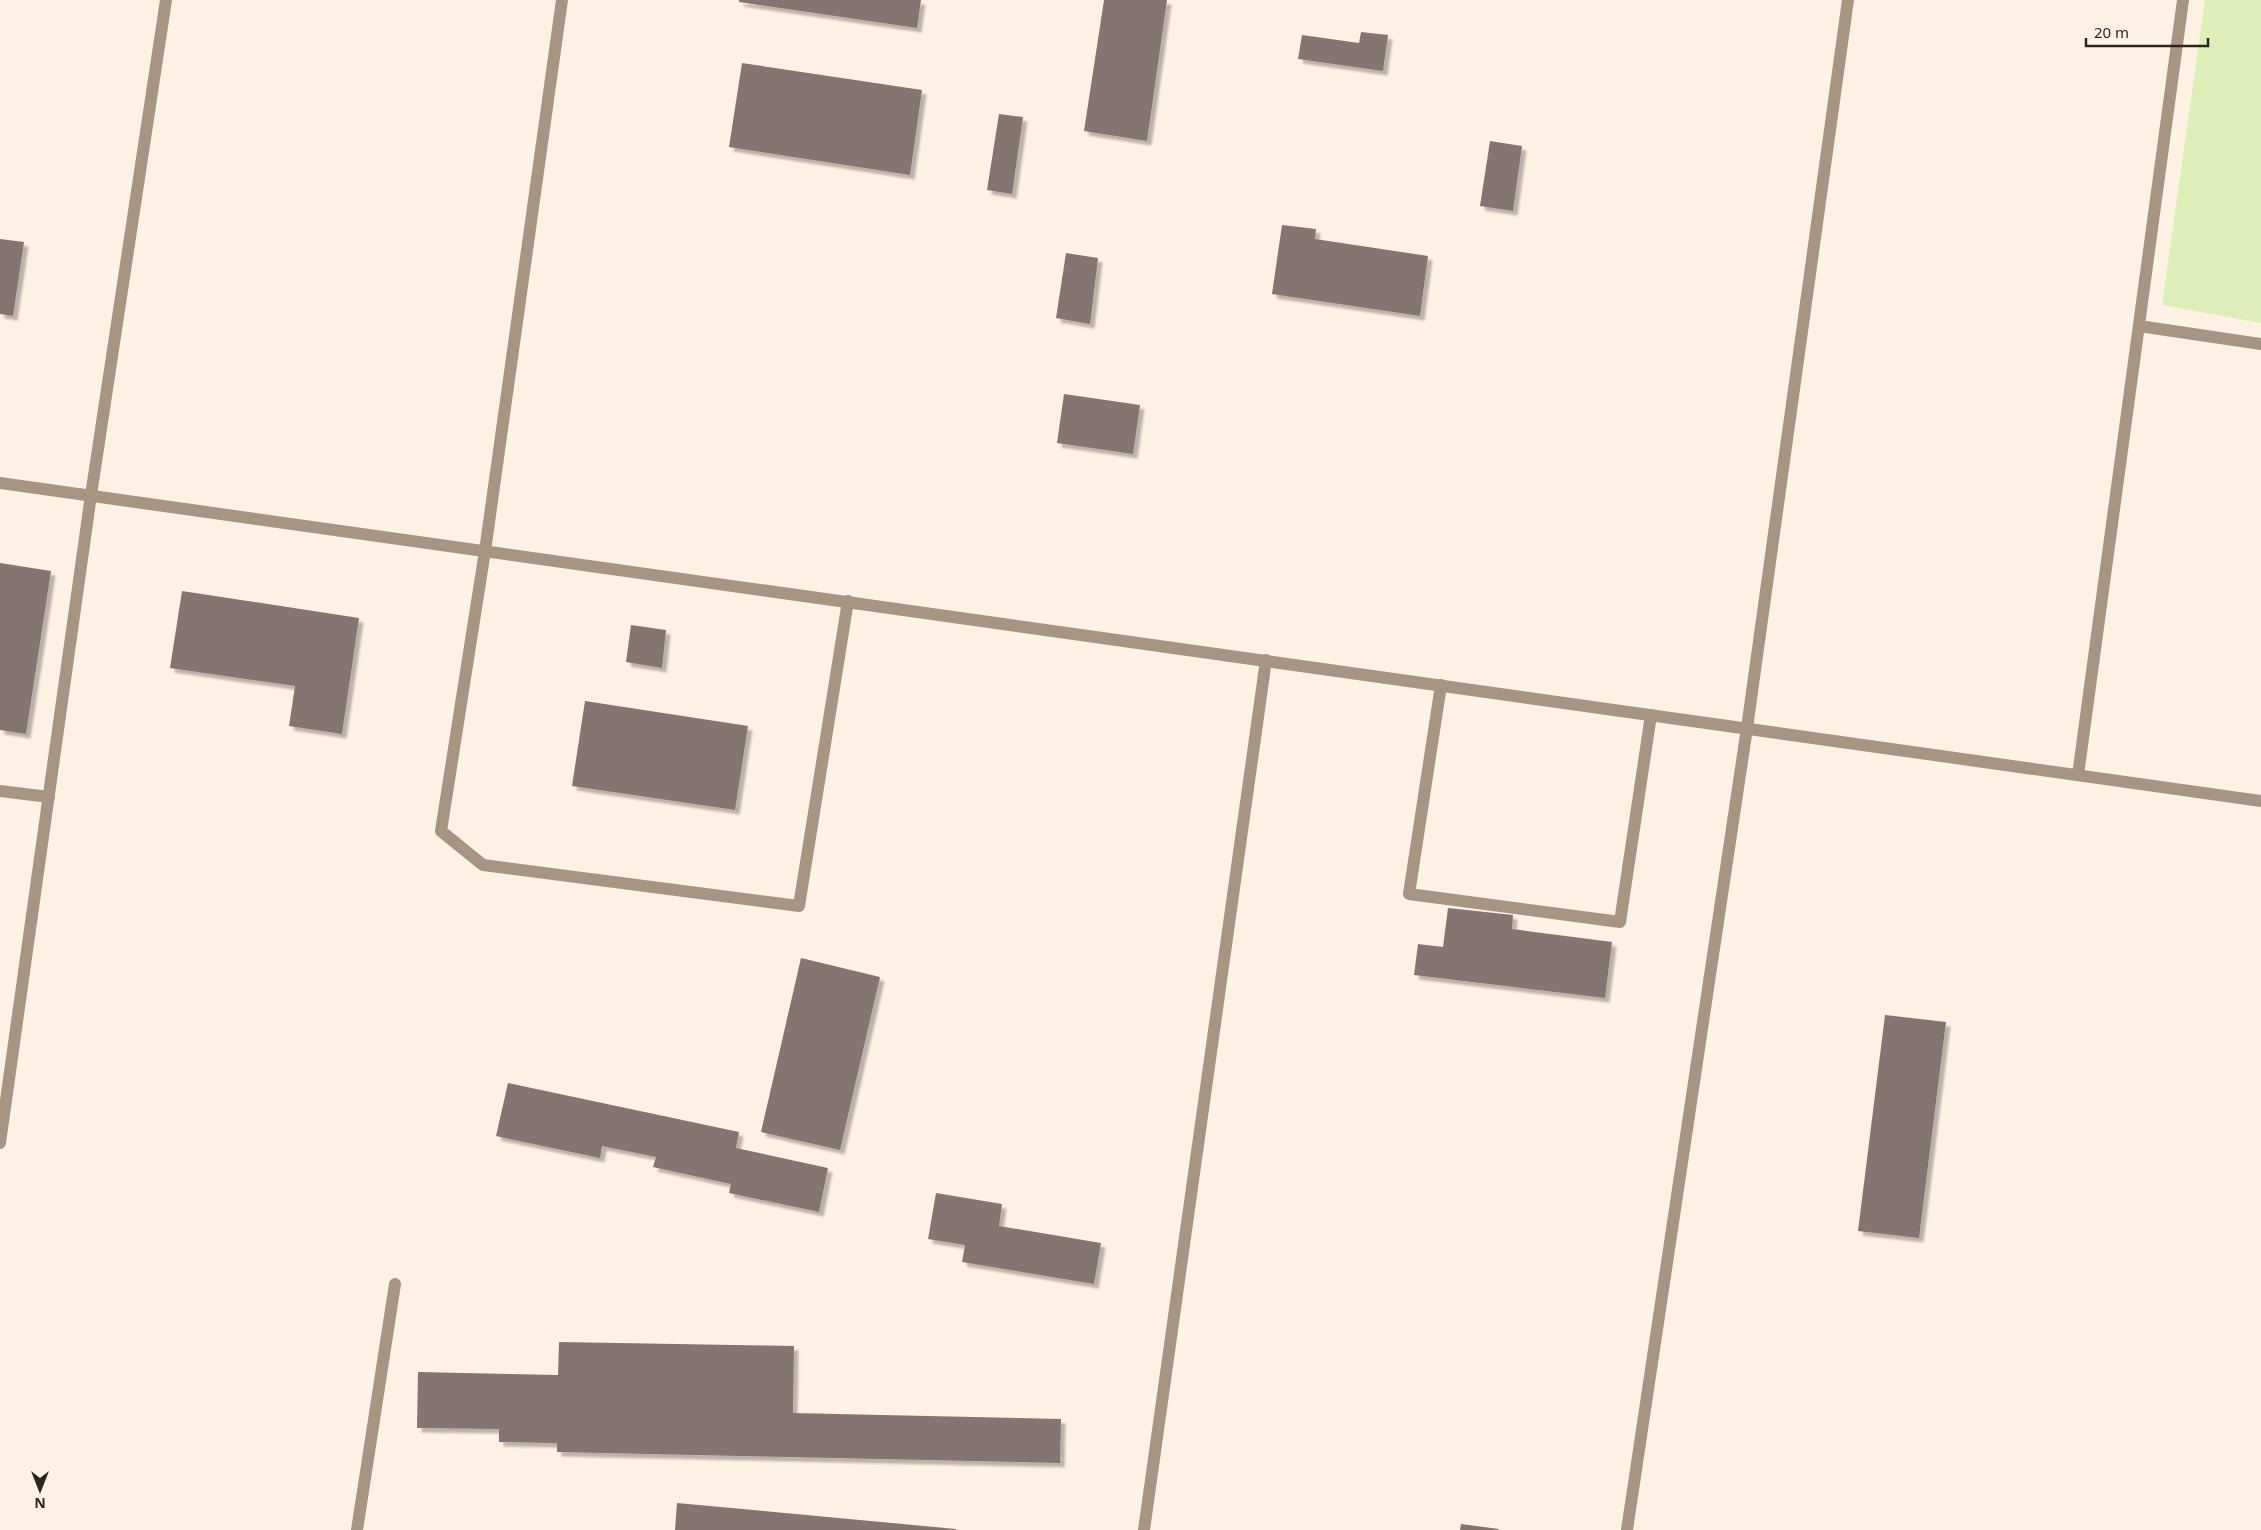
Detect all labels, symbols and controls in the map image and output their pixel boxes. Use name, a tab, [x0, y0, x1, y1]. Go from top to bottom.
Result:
scale bar	[2086, 15, 2208, 47]
text: 20 m	[2094, 22, 2129, 42]
north arrow	[15, 1465, 65, 1515]
text: N	[34, 1494, 46, 1513]

